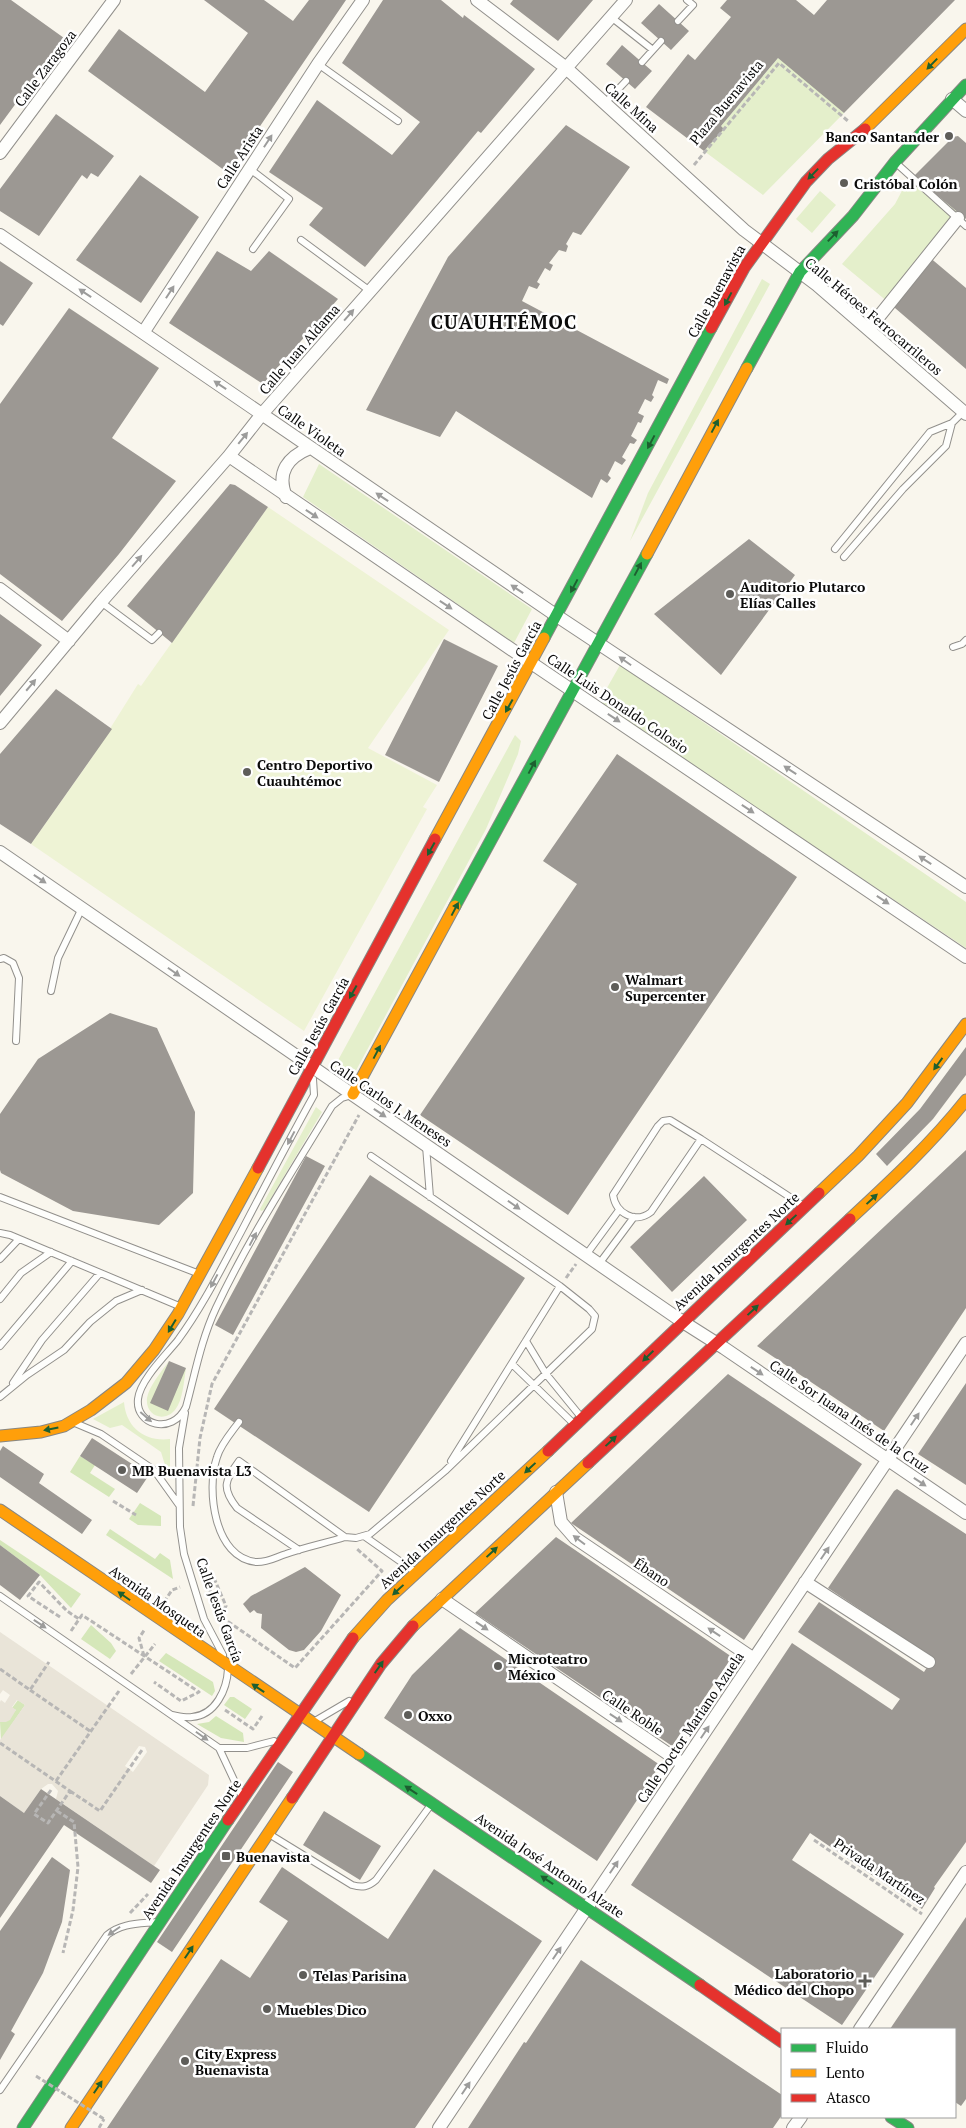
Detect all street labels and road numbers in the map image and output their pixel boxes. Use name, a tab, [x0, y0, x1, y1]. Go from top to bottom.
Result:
street label: Calle Zaragoza	[10, 26, 80, 110]
street label: Plaza Buenavista	[685, 55, 767, 149]
street label: Calle Mina	[601, 78, 663, 136]
street label: Calle Arista	[211, 122, 267, 192]
street label: Calle Buenavista	[683, 241, 749, 341]
street label: Calle Héroes Ferrocarrileros	[801, 253, 947, 379]
street label: Calle Juan Aldama	[254, 300, 344, 398]
street label: Calle Violeta	[274, 399, 350, 461]
street label: Calle Jesús García	[477, 617, 545, 723]
street label: Calle Luis Donaldo Colosio	[543, 648, 693, 758]
street label: Calle Jesús García	[283, 973, 353, 1079]
street label: Calle Carlos J. Meneses	[326, 1055, 456, 1151]
street label: Avenida Insurgentes Norte	[669, 1187, 803, 1315]
street label: Calle Sor Juana Inés de la Cruz	[766, 1355, 934, 1477]
street label: Avenida Insurgentes Norte	[375, 1465, 509, 1593]
street label: Ébano	[631, 1553, 674, 1591]
street label: Calle Jesús García	[192, 1555, 248, 1665]
street label: Avenida Mosqueta	[106, 1560, 210, 1642]
street label: Calle Doctor Mariano Azuela	[632, 1648, 748, 1806]
street label: Calle Roble	[599, 1684, 667, 1740]
street label: Avenida Insurgentes Norte	[137, 1775, 245, 1923]
street label: Avenida José Antonio Alzate	[472, 1808, 628, 1922]
street label: Privada Martínez	[831, 1833, 930, 1909]

